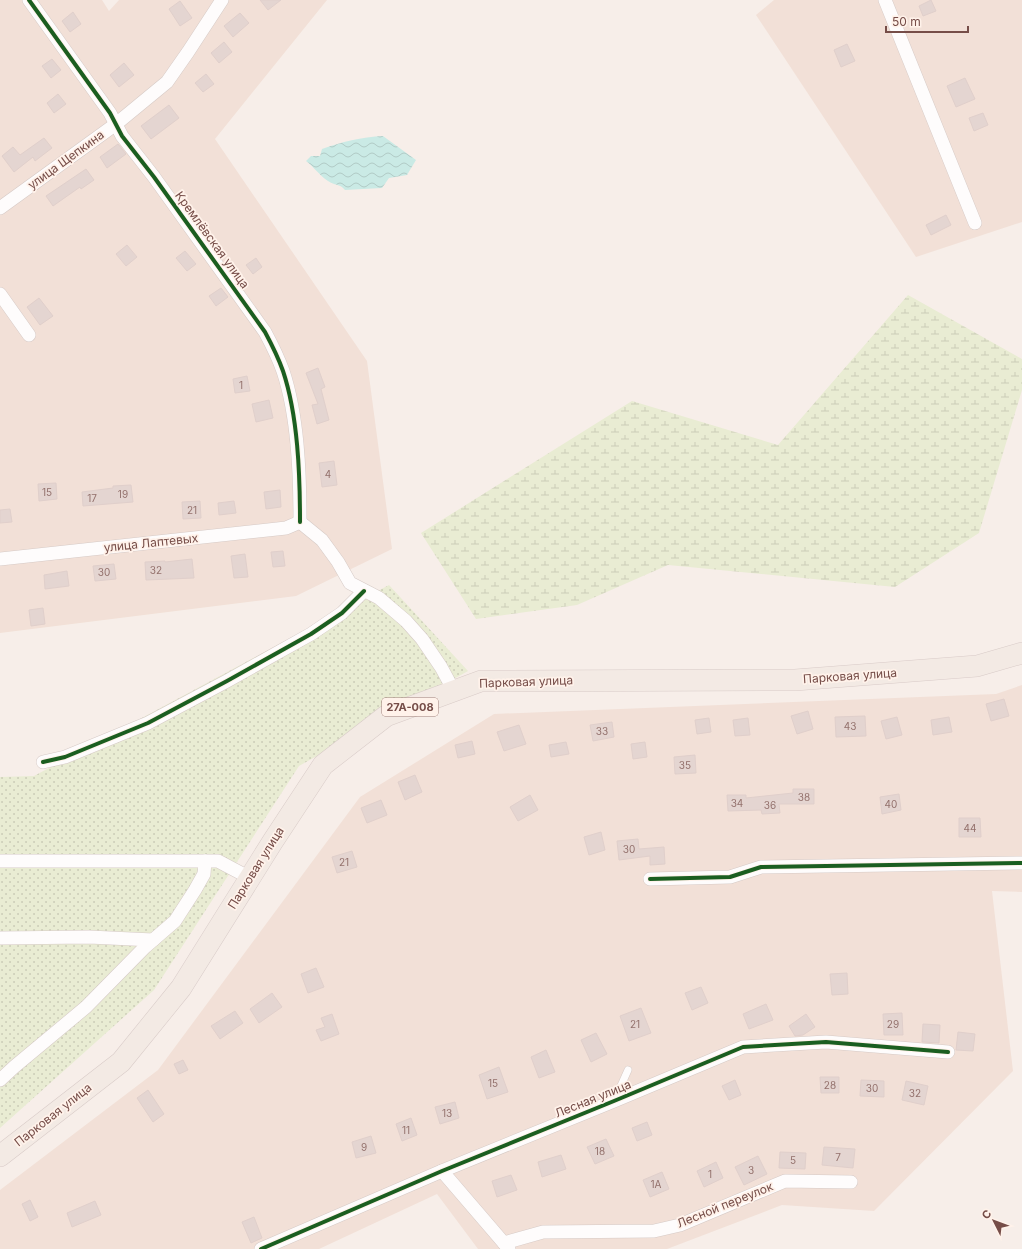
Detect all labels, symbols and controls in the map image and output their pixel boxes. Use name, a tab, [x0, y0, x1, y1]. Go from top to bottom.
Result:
scale bar	[886, 8, 968, 34]
text: 50 m	[892, 14, 921, 29]
street label: улица Щепкина	[25, 127, 107, 192]
street label: Кремлёвская улица	[172, 188, 253, 291]
house number: 1	[239, 379, 243, 391]
house number: 4	[325, 468, 331, 480]
house number: 15	[42, 486, 52, 498]
house number: 19	[118, 488, 128, 500]
house number: 17	[87, 492, 97, 504]
house number: 21	[187, 504, 197, 516]
street label: улица Лаптевых	[103, 530, 199, 555]
house number: 32	[150, 564, 162, 576]
house number: 30	[98, 566, 110, 578]
street label: Парковая улица	[803, 665, 897, 686]
street label: Парковая улица	[479, 672, 573, 691]
road number: 27А-008	[382, 698, 438, 716]
house number: 43	[844, 720, 856, 732]
house number: 33	[596, 725, 608, 737]
house number: 35	[679, 759, 691, 771]
house number: 38	[798, 791, 810, 803]
house number: 34	[731, 797, 743, 809]
house number: 40	[885, 798, 897, 810]
house number: 36	[764, 799, 776, 811]
house number: 44	[964, 822, 976, 834]
street label: Парковая улица	[224, 824, 287, 912]
house number: 30	[623, 843, 635, 855]
house number: 21	[339, 856, 349, 868]
house number: 21	[630, 1018, 640, 1030]
house number: 29	[887, 1018, 899, 1030]
street label: Лесная улица	[553, 1076, 633, 1121]
house number: 15	[488, 1077, 498, 1089]
house number: 28	[824, 1079, 836, 1091]
street label: Парковая улица	[11, 1080, 94, 1149]
house number: 30	[866, 1082, 878, 1094]
house number: 32	[909, 1087, 921, 1099]
house number: 13	[442, 1107, 452, 1119]
house number: 11	[402, 1124, 410, 1136]
house number: 9	[361, 1141, 367, 1153]
house number: 18	[595, 1145, 605, 1157]
house number: 7	[835, 1151, 841, 1163]
house number: 5	[790, 1154, 796, 1166]
house number: 3	[748, 1164, 754, 1176]
house number: 1	[708, 1168, 712, 1180]
house number: 1А	[651, 1178, 662, 1190]
street label: Лесной переулок	[674, 1178, 776, 1231]
north arrow	[974, 1201, 1014, 1241]
text: С	[979, 1207, 994, 1222]

